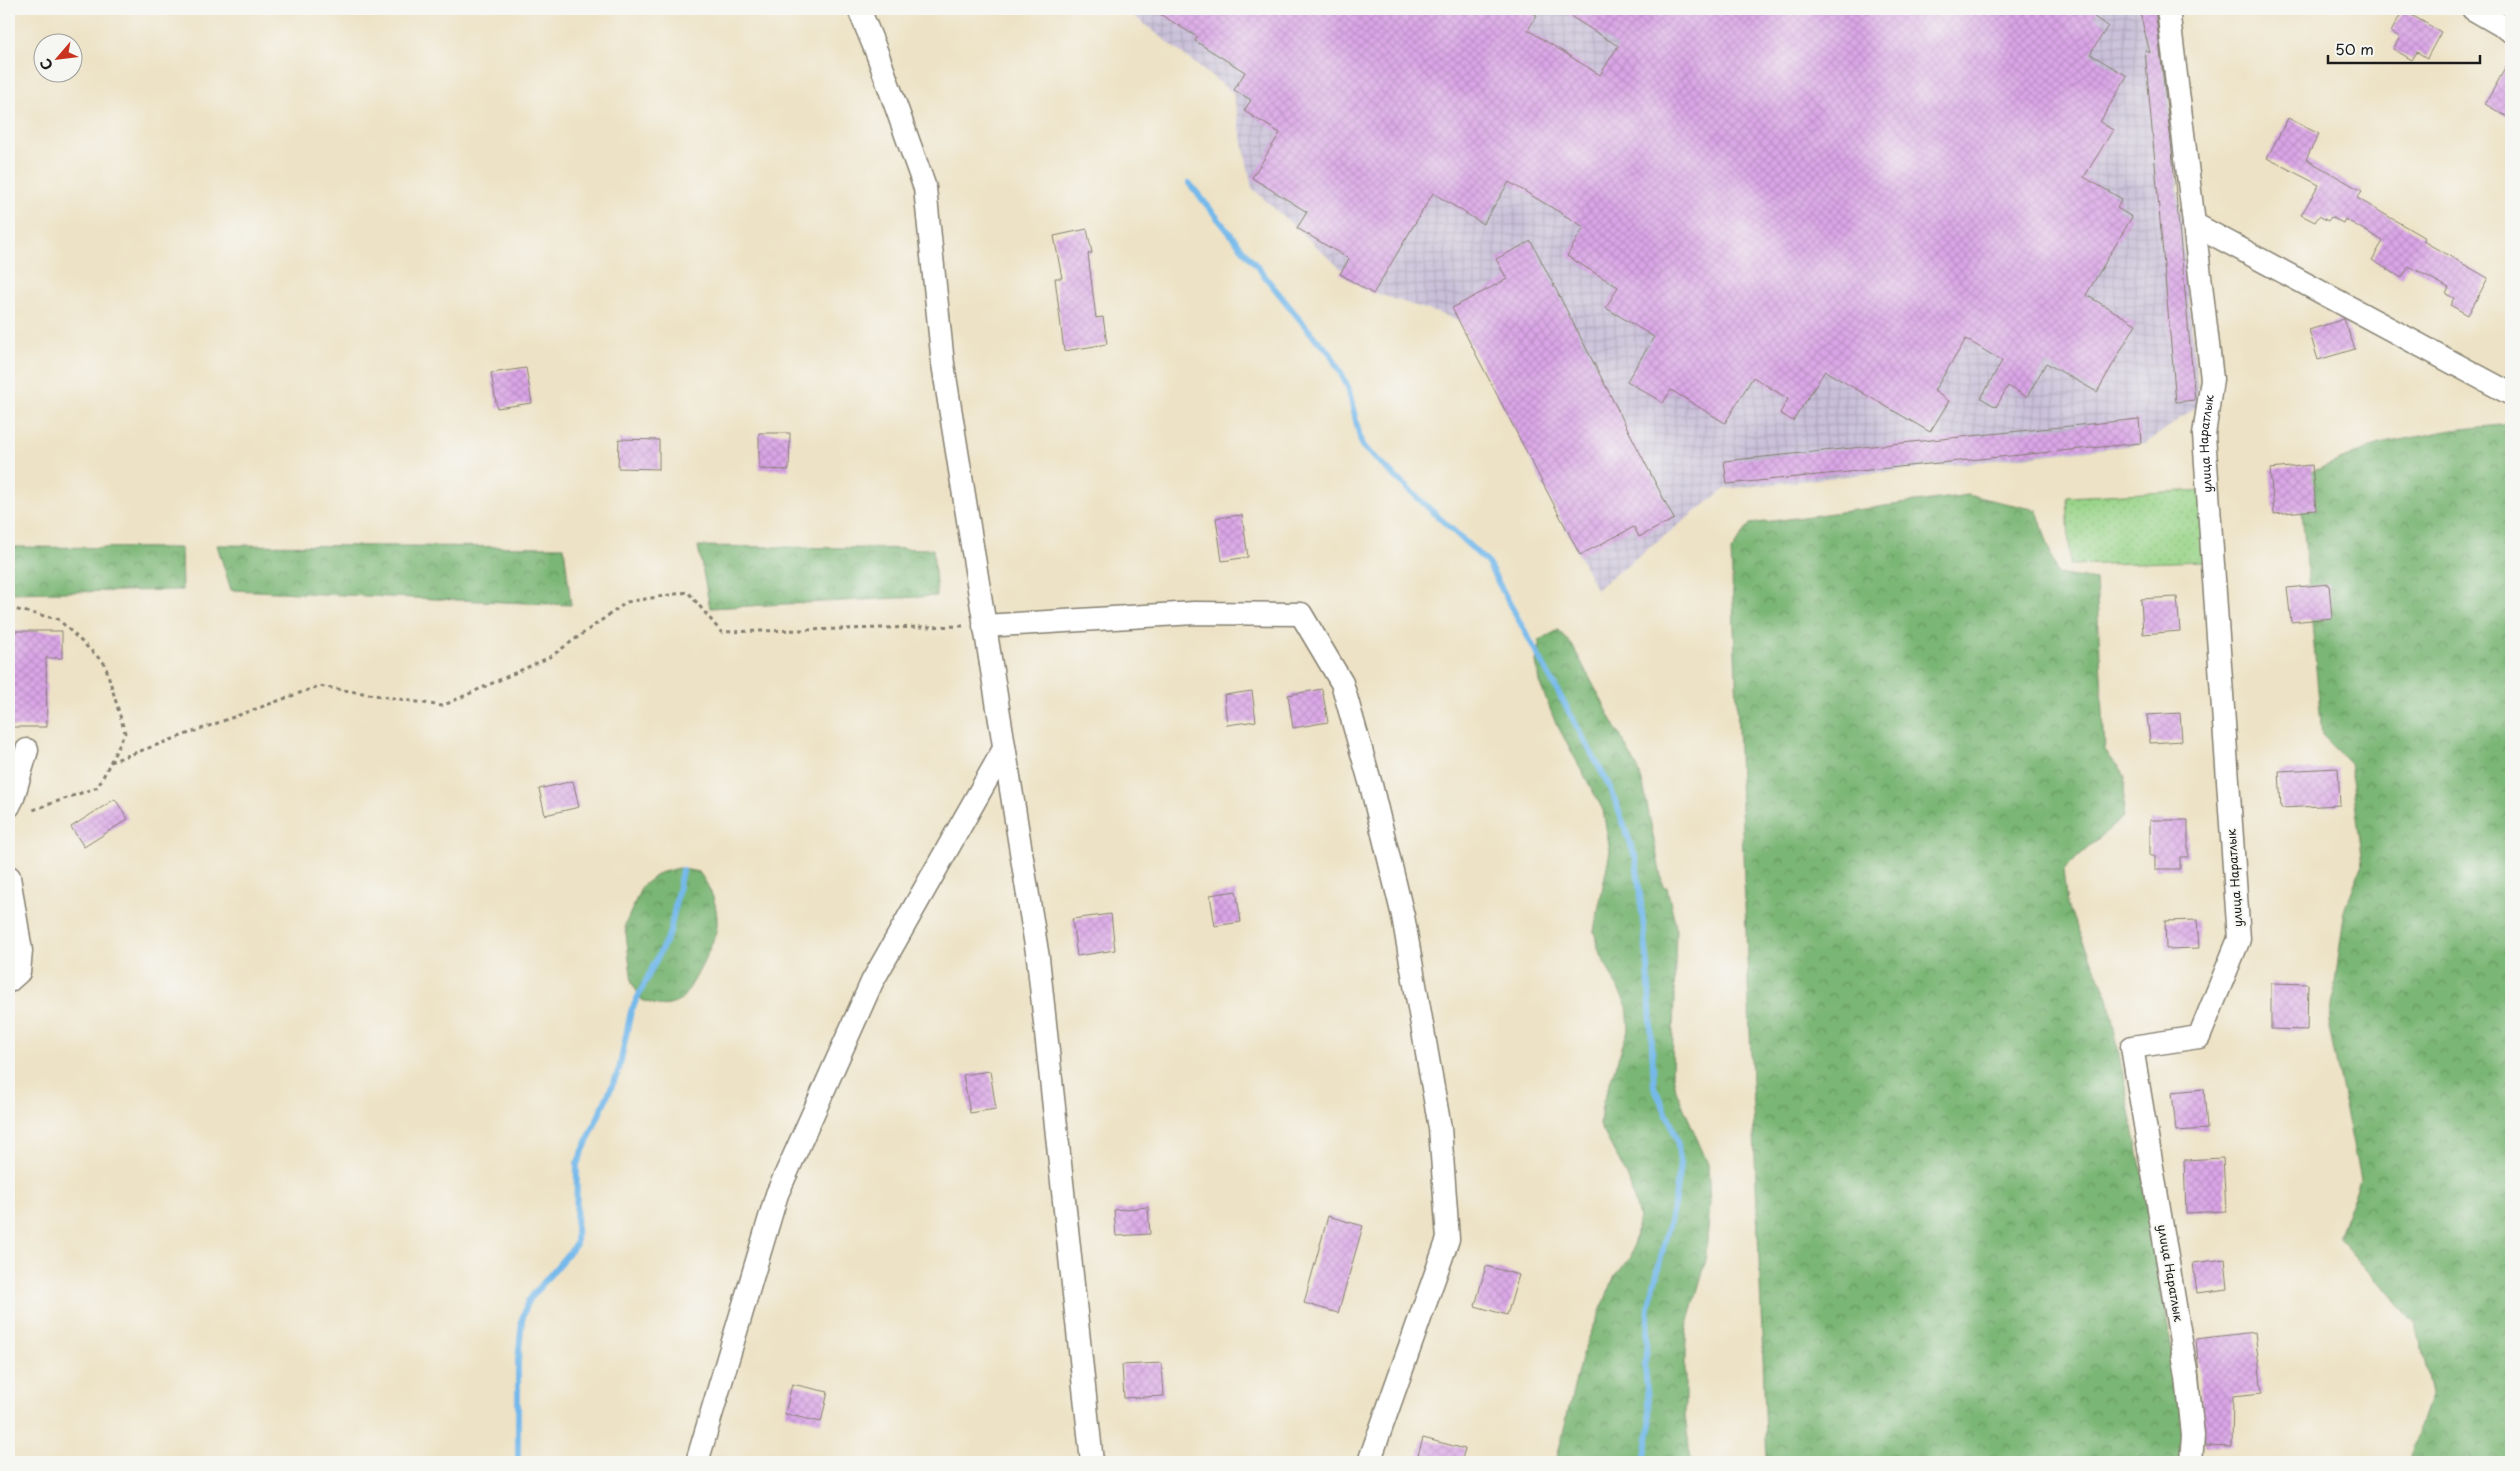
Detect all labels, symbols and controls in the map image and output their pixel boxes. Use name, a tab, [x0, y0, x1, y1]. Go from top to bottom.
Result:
north arrow	[32, 32, 82, 82]
scale bar	[2328, 32, 2480, 64]
text: 50 m	[2335, 37, 2374, 60]
text: С	[34, 55, 58, 74]
street label: улица Наратлык	[2194, 393, 2218, 494]
street label: улица Наратлык	[2222, 827, 2246, 928]
street label: улица Наратлык	[2154, 1223, 2189, 1324]

